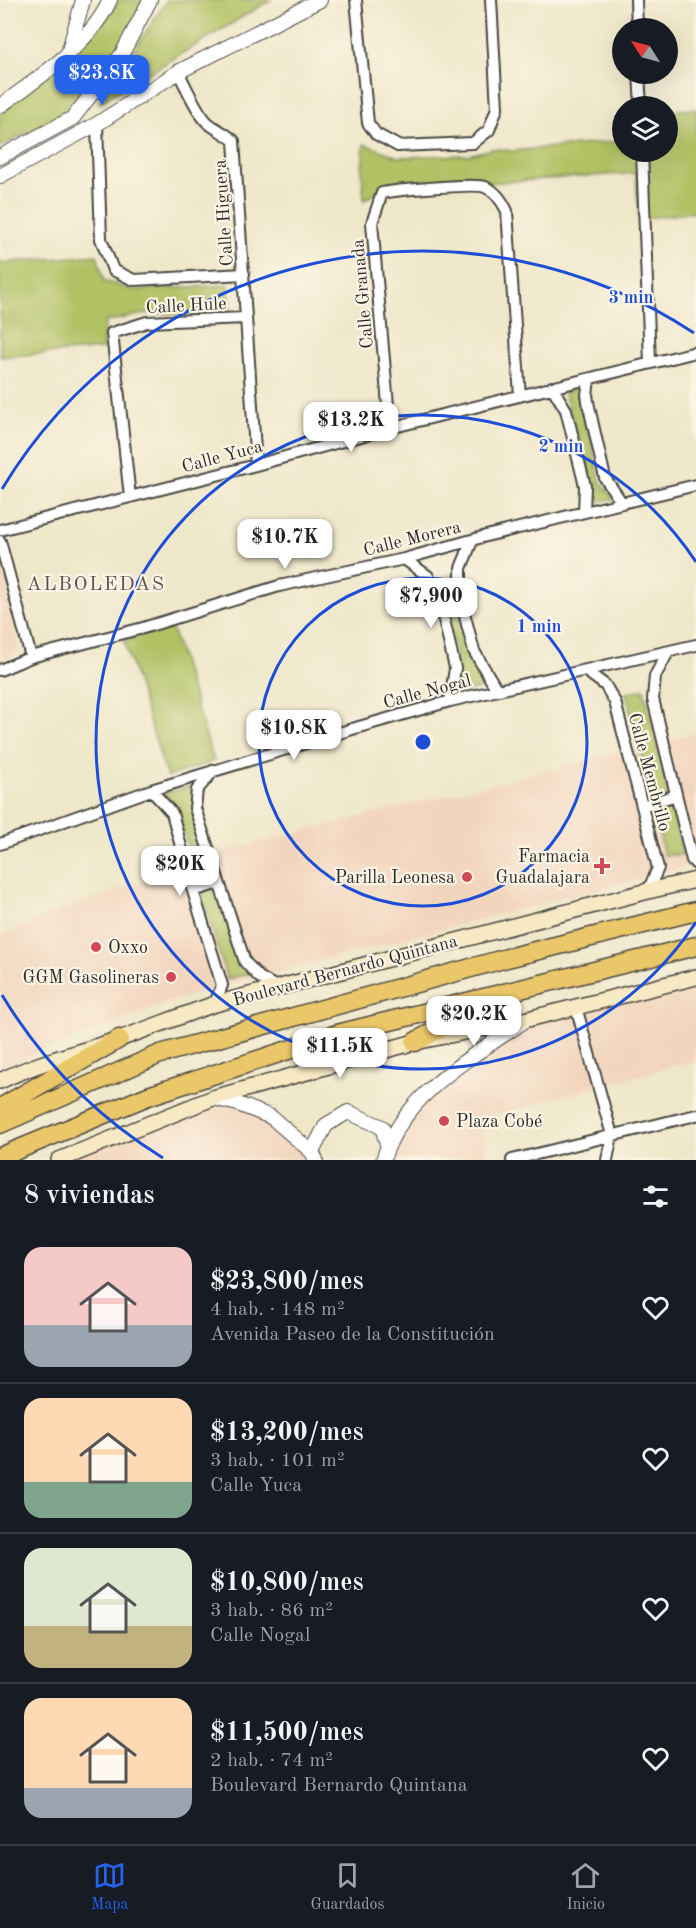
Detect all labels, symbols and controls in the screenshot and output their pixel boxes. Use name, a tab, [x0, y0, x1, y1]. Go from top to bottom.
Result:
north arrow	[612, 18, 678, 84]
map controls	[612, 18, 678, 162]
pin: $23.8K	[53, 55, 151, 106]
text: $23.8K	[68, 64, 136, 84]
button: layers	[612, 96, 678, 162]
street label: Calle Higuera	[211, 159, 237, 267]
street label: Calle Granada	[349, 238, 377, 350]
text: 3 min	[608, 289, 654, 307]
street label: Calle Hule	[145, 295, 227, 317]
pin: $13.2K	[302, 402, 400, 453]
text: $13.2K	[317, 411, 385, 431]
street label: Calle Yuca	[180, 438, 265, 476]
text: 2 min	[538, 438, 584, 456]
street label: Calle Morera	[362, 518, 463, 560]
pin: $10.7K	[236, 519, 334, 570]
text: $10.7K	[251, 528, 319, 548]
district label: ALBOLEDAS	[26, 575, 166, 595]
pin: $7,900	[382, 578, 480, 629]
text: $7,900	[399, 587, 463, 607]
text: 1 min	[516, 618, 562, 636]
street label: Calle Nogal	[381, 672, 473, 712]
pin: $10.8K	[245, 710, 343, 761]
street label: Calle Membrillo	[625, 711, 673, 833]
text: $10.8K	[260, 719, 328, 739]
centre of rings	[413, 732, 433, 752]
pin: $20K	[144, 846, 216, 897]
place label: Farmacia Guadalajara	[496, 848, 590, 887]
text: $20K	[155, 855, 205, 875]
marker: Farmacia Guadalajara	[595, 859, 609, 873]
place label: Parilla Leonesa	[335, 869, 455, 887]
marker: Parilla Leonesa	[460, 870, 474, 884]
street label: Boulevard Bernardo Quintana	[231, 932, 460, 1010]
place label: Oxxo	[108, 939, 148, 957]
marker: Oxxo	[89, 940, 103, 954]
place label: GGM Gasolineras	[23, 969, 159, 987]
marker: GGM Gasolineras	[164, 970, 178, 984]
pin: $20.2K	[425, 996, 523, 1047]
text: $20.2K	[440, 1005, 508, 1025]
pin: $11.5K	[291, 1028, 389, 1079]
text: $11.5K	[306, 1037, 374, 1057]
place label: Plaza Cobé	[456, 1113, 542, 1131]
marker: Plaza Cobé	[437, 1114, 451, 1128]
icon: filters	[639, 1180, 672, 1213]
text: 8 viviendas	[24, 1183, 154, 1209]
text: $23,800/mes	[210, 1269, 364, 1295]
icon: home	[72, 1271, 144, 1343]
icon: heart	[639, 1291, 672, 1324]
text: 4 hab. · 148 m²	[210, 1300, 344, 1320]
text: Avenida Paseo de la Constitución	[210, 1325, 495, 1345]
text: $13,200/mes	[210, 1420, 364, 1446]
icon: home	[72, 1422, 144, 1494]
icon: heart	[639, 1442, 672, 1475]
text: 3 hab. · 101 m²	[210, 1451, 344, 1471]
text: Calle Yuca	[210, 1476, 302, 1496]
text: $10,800/mes	[210, 1570, 364, 1596]
icon: home	[72, 1572, 144, 1644]
icon: heart	[639, 1592, 672, 1625]
text: 3 hab. · 86 m²	[210, 1601, 333, 1621]
text: Calle Nogal	[210, 1626, 310, 1646]
text: $11,500/mes	[210, 1720, 364, 1746]
icon: home	[72, 1722, 144, 1794]
icon: heart	[639, 1742, 672, 1775]
text: 2 hab. · 74 m²	[210, 1751, 333, 1771]
text: Boulevard Bernardo Quintana	[210, 1776, 468, 1796]
tab: Mapa	[91, 1859, 129, 1915]
tab: Guardados	[310, 1859, 385, 1915]
tab: Inicio	[567, 1859, 605, 1915]

